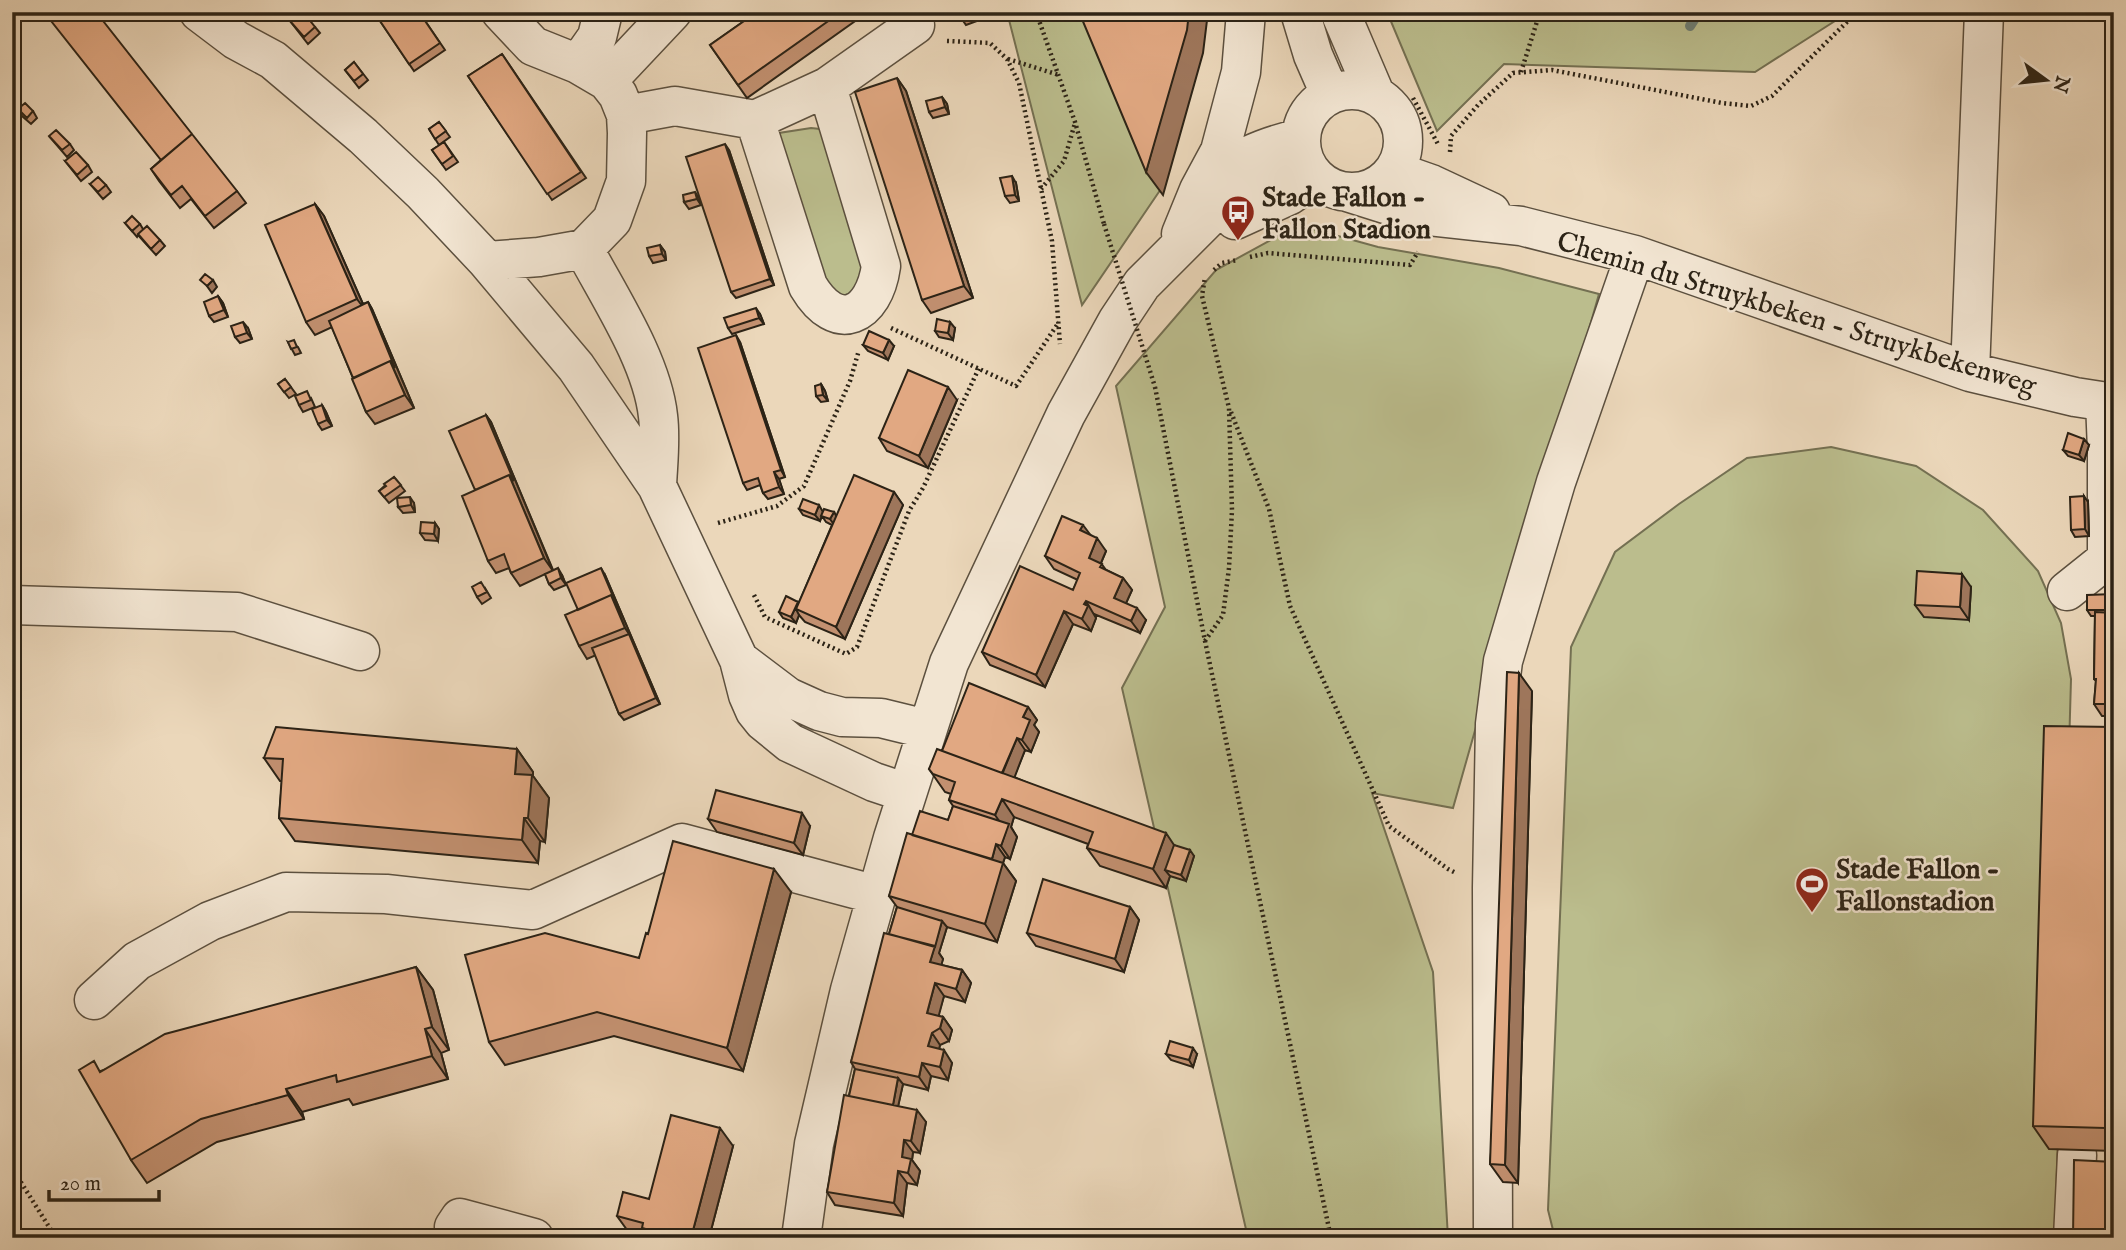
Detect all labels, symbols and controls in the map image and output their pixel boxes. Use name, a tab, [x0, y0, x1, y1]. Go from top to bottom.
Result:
north arrow	[2010, 46, 2080, 116]
text: N	[2047, 72, 2074, 95]
place label: Stade Fallon - Fallon Stadion	[1262, 181, 1431, 248]
bus stop icon: Stade Fallon - Fallon Stadion	[1219, 193, 1257, 242]
street label: Chemin du Struykbeken - Struykbekenweg	[1552, 225, 2041, 404]
place label: Stade Fallon - Fallonstadion	[1836, 853, 2000, 920]
sports icon: Stade Fallon - Fallonstadion	[1793, 865, 1831, 914]
scale bar	[49, 1159, 159, 1203]
text: 20 m	[60, 1171, 101, 1198]

